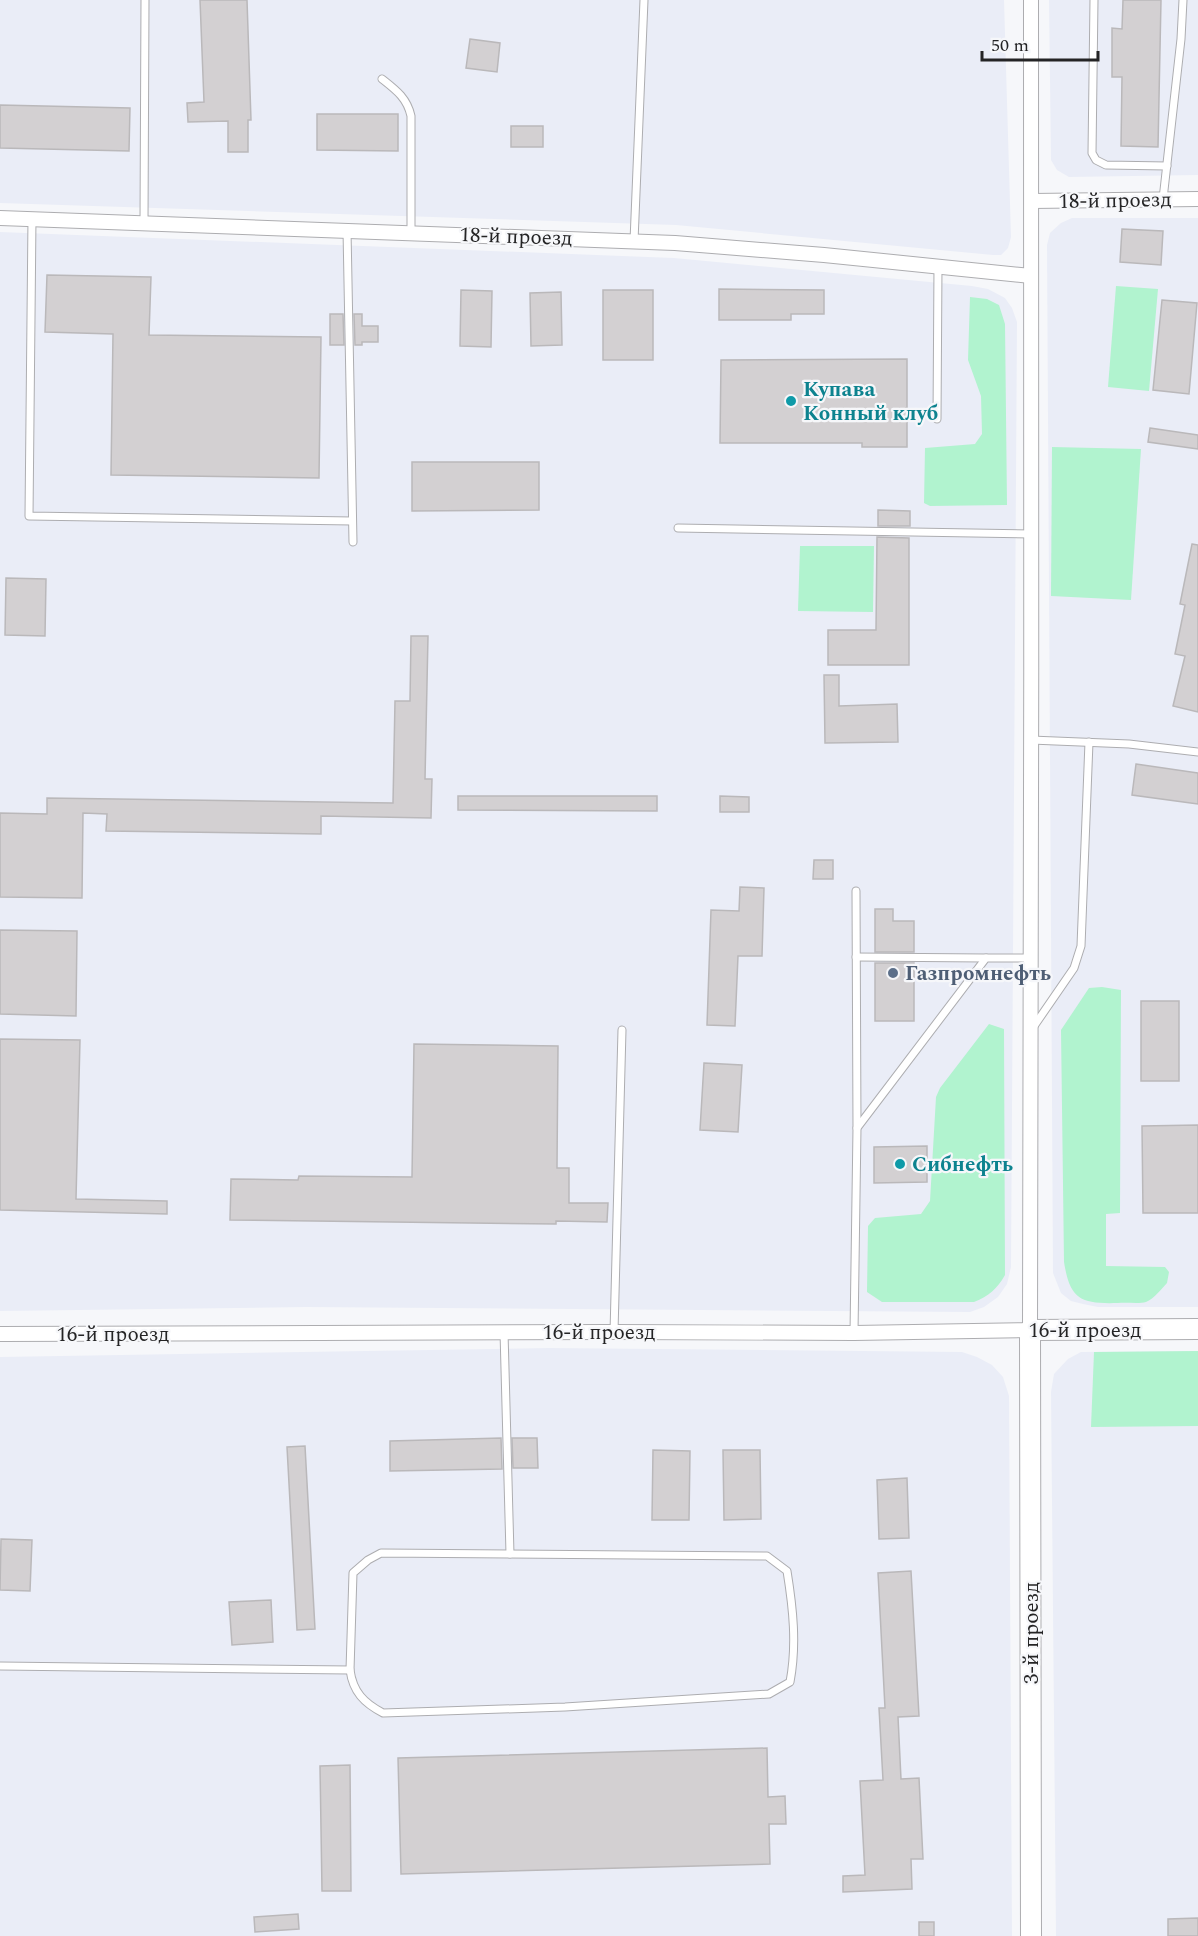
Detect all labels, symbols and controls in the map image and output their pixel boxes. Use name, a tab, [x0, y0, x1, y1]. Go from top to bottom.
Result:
scale bar	[982, 24, 1098, 62]
text: 50 m	[991, 32, 1029, 59]
street label: 18-й проезд	[1058, 184, 1172, 218]
street label: 18-й проезд	[459, 219, 573, 255]
place label: Купава Конный клуб	[803, 374, 938, 430]
marker: Купава Конный клуб	[784, 394, 798, 408]
place label: Газпромнефть	[905, 958, 1051, 990]
marker: Газпромнефть	[886, 966, 900, 980]
place label: Сибнефть	[912, 1149, 1013, 1181]
marker: Сибнефть	[893, 1157, 907, 1171]
street label: 16-й проезд	[1028, 1315, 1142, 1347]
street label: 16-й проезд	[542, 1317, 656, 1349]
street label: 16-й проезд	[56, 1319, 170, 1351]
street label: 3-й проезд	[1016, 1582, 1048, 1684]

